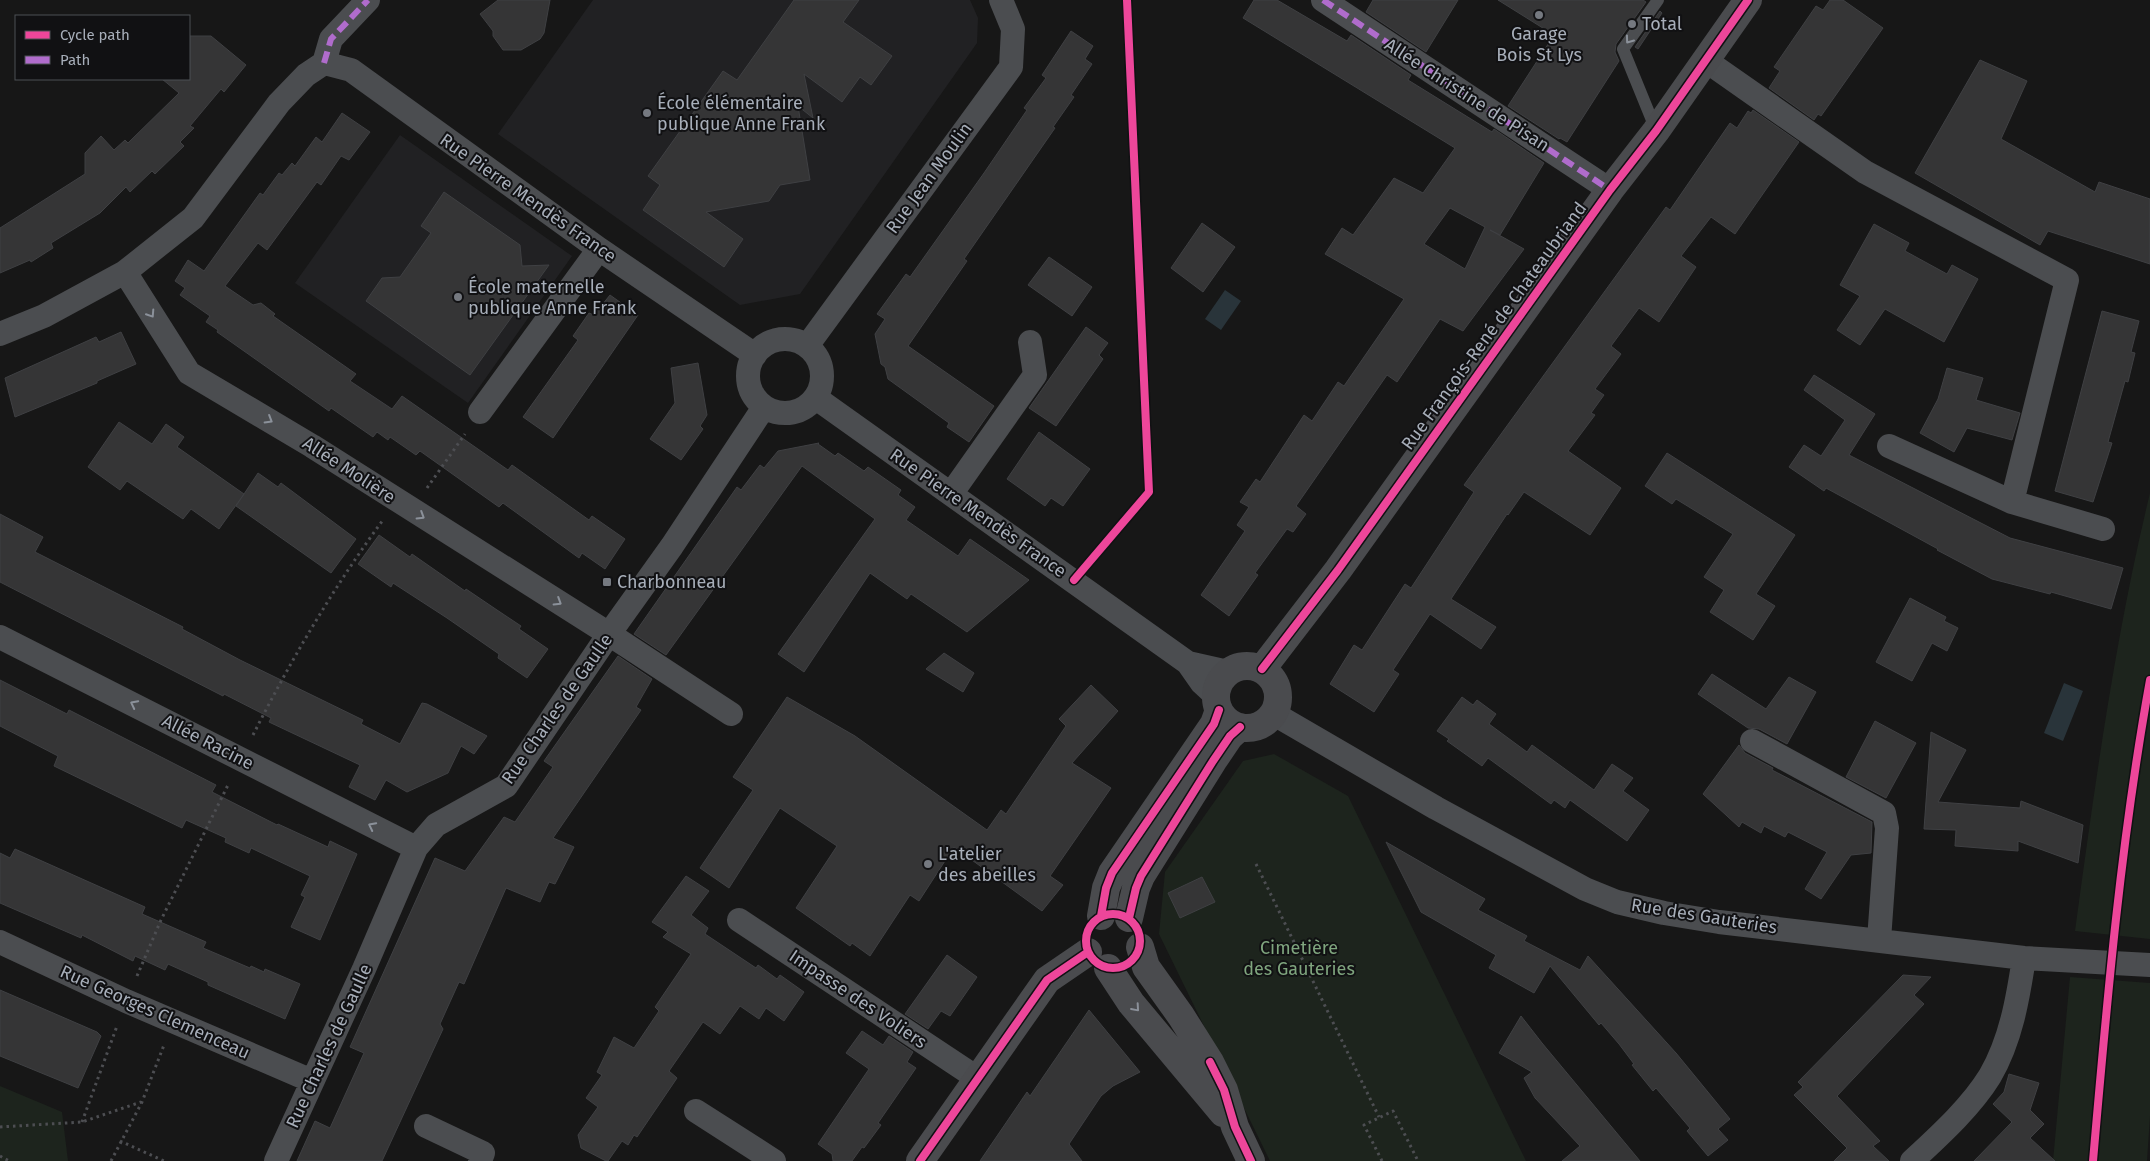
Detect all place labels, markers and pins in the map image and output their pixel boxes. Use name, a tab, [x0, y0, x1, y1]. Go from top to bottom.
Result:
marker: Garage Bois St Lys	[1533, 9, 1545, 21]
place label: Total	[1642, 13, 1682, 35]
marker: Total	[1626, 18, 1638, 30]
place label: Garage Bois St Lys	[1496, 23, 1582, 66]
place label: École élémentaire publique Anne Frank	[657, 91, 826, 135]
marker: École élémentaire publique Anne Frank	[641, 107, 653, 119]
place label: École maternelle publique Anne Frank	[468, 275, 637, 319]
marker: École maternelle publique Anne Frank	[452, 291, 464, 303]
place label: Charbonneau	[617, 571, 726, 593]
marker: Charbonneau	[601, 576, 613, 588]
place label: L'atelier des abeilles	[938, 843, 1036, 886]
marker: L'atelier des abeilles	[922, 858, 934, 870]

